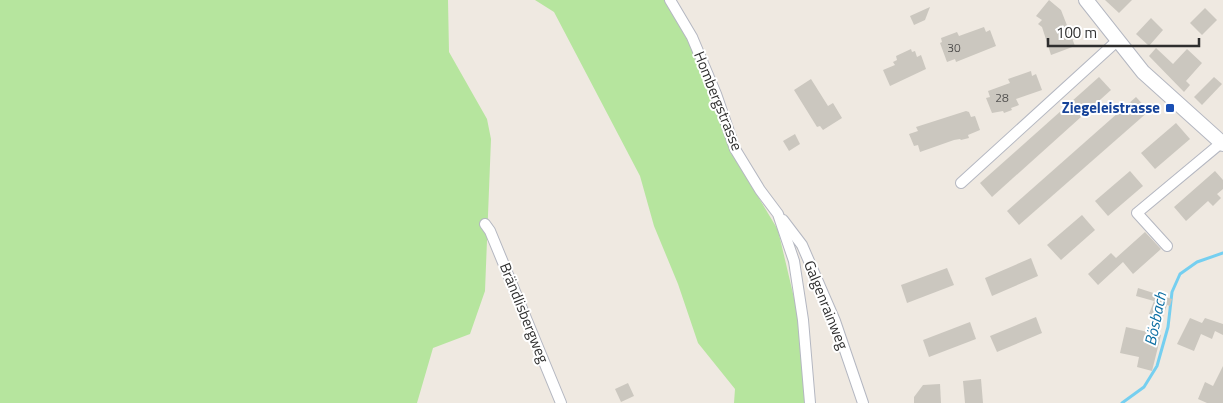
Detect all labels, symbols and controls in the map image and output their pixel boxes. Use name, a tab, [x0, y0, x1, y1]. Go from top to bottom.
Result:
scale bar	[1048, 15, 1199, 47]
text: 100 m	[1056, 21, 1097, 44]
house number: 30	[947, 38, 961, 57]
street label: Hombergstrasse	[688, 48, 749, 154]
house number: 28	[995, 88, 1009, 107]
place label: Ziegeleistrasse	[1062, 96, 1160, 119]
marker: Ziegeleistrasse	[1164, 102, 1176, 114]
street label: Galgenrainweg	[798, 257, 855, 353]
street label: Brändlisbergweg	[494, 259, 555, 367]
water label: Bösbach	[1138, 289, 1173, 348]

